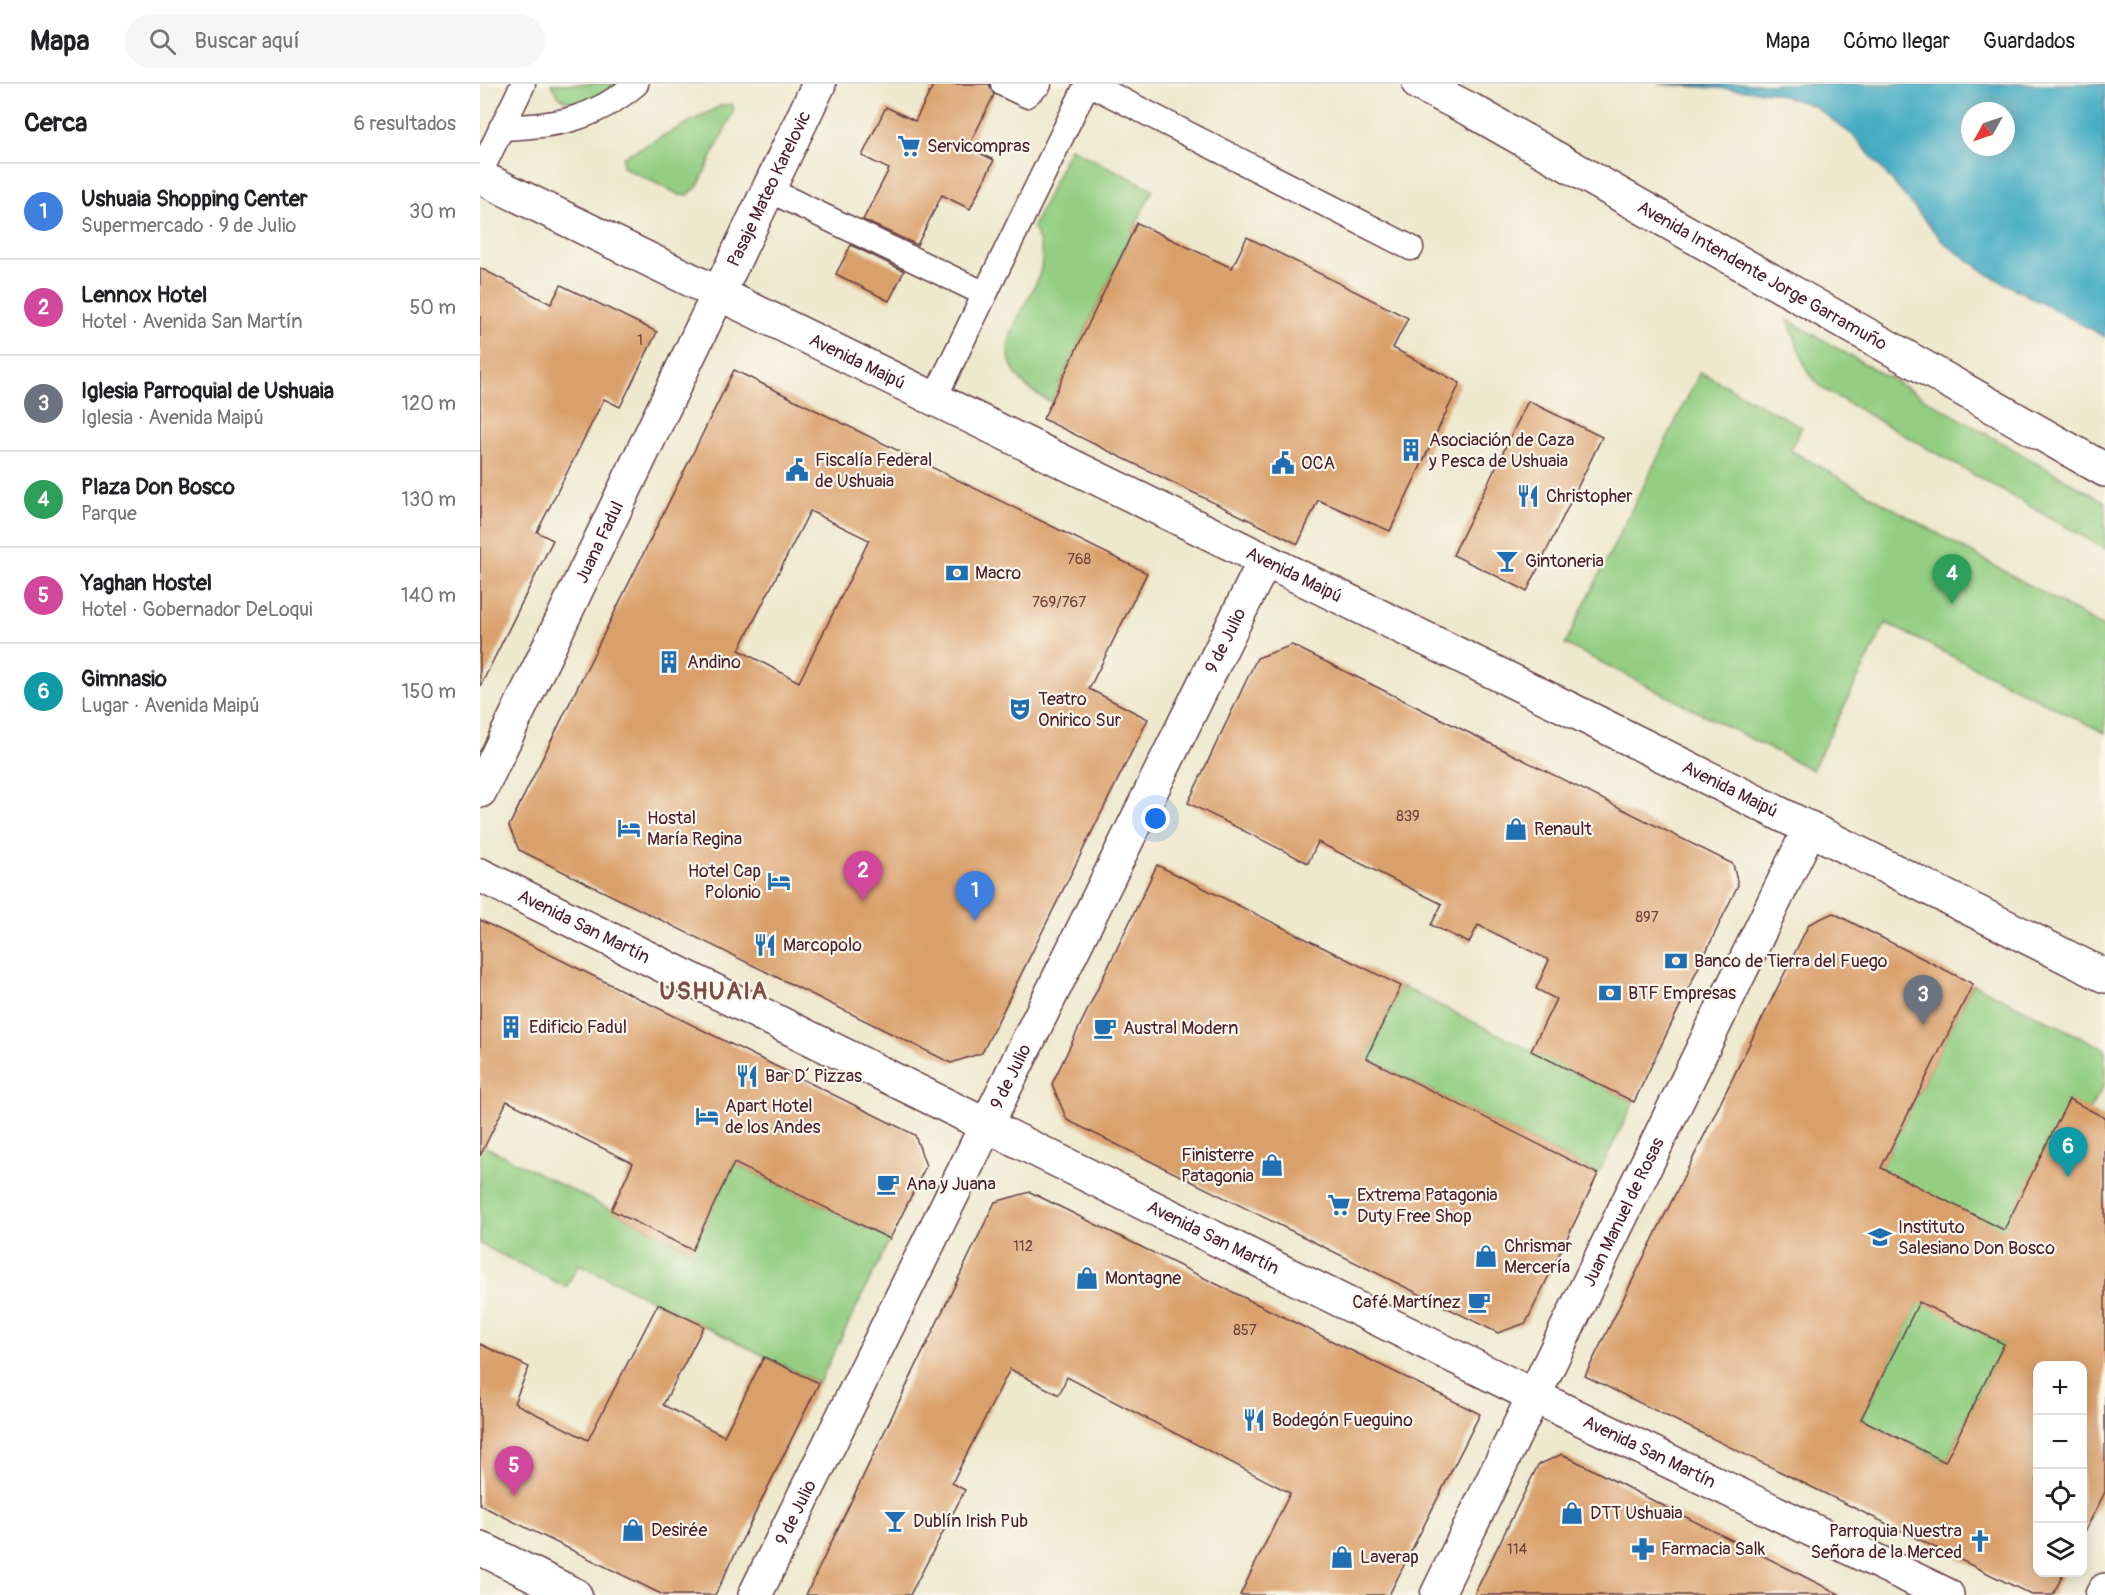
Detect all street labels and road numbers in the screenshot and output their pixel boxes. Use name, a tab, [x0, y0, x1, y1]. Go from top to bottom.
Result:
street label: Pasaje Mateo Karelovic	[722, 107, 816, 271]
street label: Avenida Intendente Jorge Garramuño	[1633, 196, 1891, 356]
street label: Avenida Maipú	[805, 329, 909, 395]
street label: Juana Fadul	[570, 498, 629, 587]
street label: Avenida Maipú	[1242, 542, 1346, 608]
street label: 9 de Julio	[1200, 604, 1252, 677]
street label: Avenida Maipú	[1678, 756, 1782, 823]
street label: Avenida San Martín	[514, 885, 654, 969]
street label: 9 de Julio	[985, 1040, 1037, 1113]
street label: Juan Manuel de Rosas	[1578, 1134, 1670, 1291]
street label: Avenida San Martín	[1143, 1196, 1283, 1280]
street label: Avenida San Martín	[1579, 1410, 1719, 1494]
street label: 9 de Julio	[770, 1476, 822, 1549]

